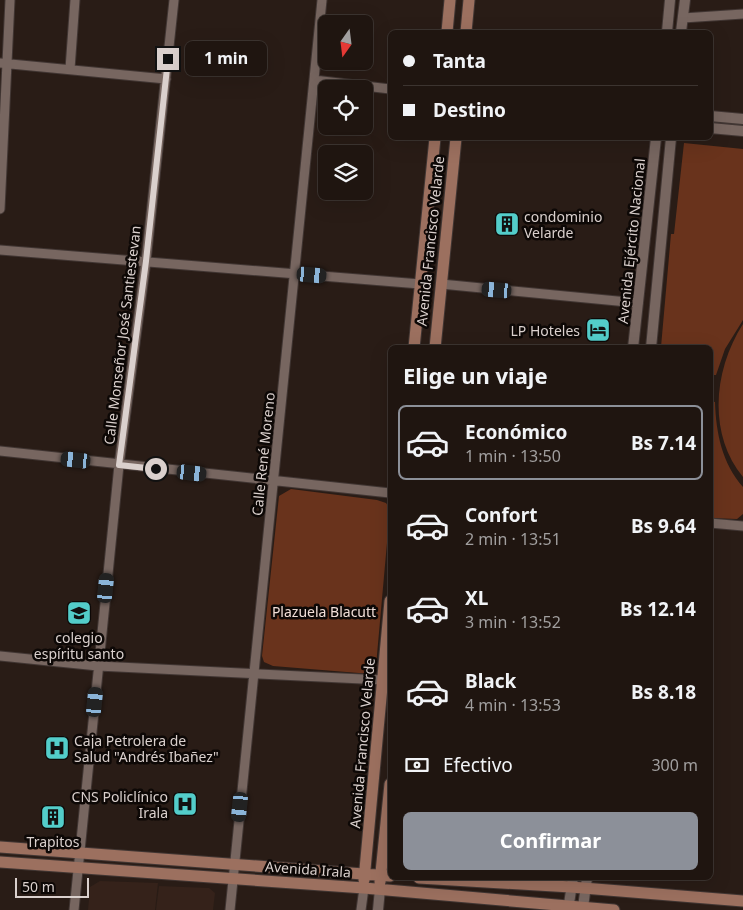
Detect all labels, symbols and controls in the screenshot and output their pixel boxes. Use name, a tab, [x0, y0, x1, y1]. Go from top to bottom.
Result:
north arrow	[318, 15, 372, 70]
map controls	[318, 15, 373, 200]
callout: 1 min	[186, 42, 268, 76]
text: 1 min	[204, 47, 248, 69]
route end	[157, 48, 179, 70]
text: Tanta	[433, 48, 486, 74]
button: locate	[318, 80, 373, 135]
text: Destino	[433, 97, 506, 123]
button: layers	[318, 145, 373, 200]
street label: Avenida Francisco Velarde	[412, 155, 448, 327]
street label: Avenida Ejército Nacional	[613, 157, 649, 325]
place label: condominio Velarde	[524, 207, 602, 242]
building icon: condominio Velarde	[494, 211, 520, 237]
street label: Calle Monseñor José Santiestevan	[99, 224, 145, 446]
car	[296, 266, 327, 284]
car	[481, 281, 512, 299]
hotel icon: LP Hoteles	[585, 317, 611, 343]
place label: LP Hoteles	[511, 321, 580, 340]
text: Elige un viaje	[403, 360, 548, 390]
street label: Calle René Moreno	[247, 391, 279, 517]
text: Económico	[465, 419, 567, 445]
icon: car	[405, 420, 450, 465]
text: Bs 7.14	[631, 430, 696, 456]
text: 1 min · 13:50	[465, 445, 561, 467]
car	[60, 451, 91, 469]
route start	[145, 458, 167, 480]
car	[176, 464, 207, 482]
text: Confort	[465, 502, 537, 528]
icon: car	[405, 503, 450, 548]
text: Bs 9.64	[631, 513, 696, 539]
text: 2 min · 13:51	[465, 528, 561, 550]
car	[96, 572, 115, 604]
text: XL	[465, 585, 488, 611]
icon: car	[405, 586, 450, 631]
text: Bs 12.14	[620, 596, 696, 622]
school or university icon: colegio espíritu santo	[66, 600, 92, 626]
park label: Plazuela Blacutt	[272, 602, 376, 621]
text: 3 min · 13:52	[465, 611, 561, 633]
place label: colegio espíritu santo	[34, 628, 124, 663]
street label: Avenida Francisco Velarde	[345, 657, 379, 829]
text: Black	[465, 668, 516, 694]
icon: car	[405, 669, 450, 714]
text: Bs 8.18	[631, 679, 696, 705]
car	[85, 686, 104, 718]
text: 4 min · 13:53	[465, 694, 561, 716]
place label: Caja Petrolera de Salud "Andrés Ibañez"	[74, 731, 219, 766]
hospital icon: Caja Petrolera de Salud "Andrés Ibañez"	[44, 735, 70, 761]
icon: cash	[403, 751, 431, 779]
text: Efectivo	[443, 752, 513, 778]
text: 300 m	[651, 754, 698, 776]
place label: CNS Policlínico Irala	[72, 787, 168, 822]
hospital icon: CNS Policlínico Irala	[172, 791, 198, 817]
car	[230, 791, 249, 823]
building icon: Trapitos	[40, 804, 66, 830]
button: Confirmar	[403, 812, 698, 870]
place label: Trapitos	[27, 832, 80, 851]
street label: Avenida Irala	[264, 857, 352, 881]
scale bar	[15, 875, 89, 898]
text: 50 m	[22, 877, 55, 896]

